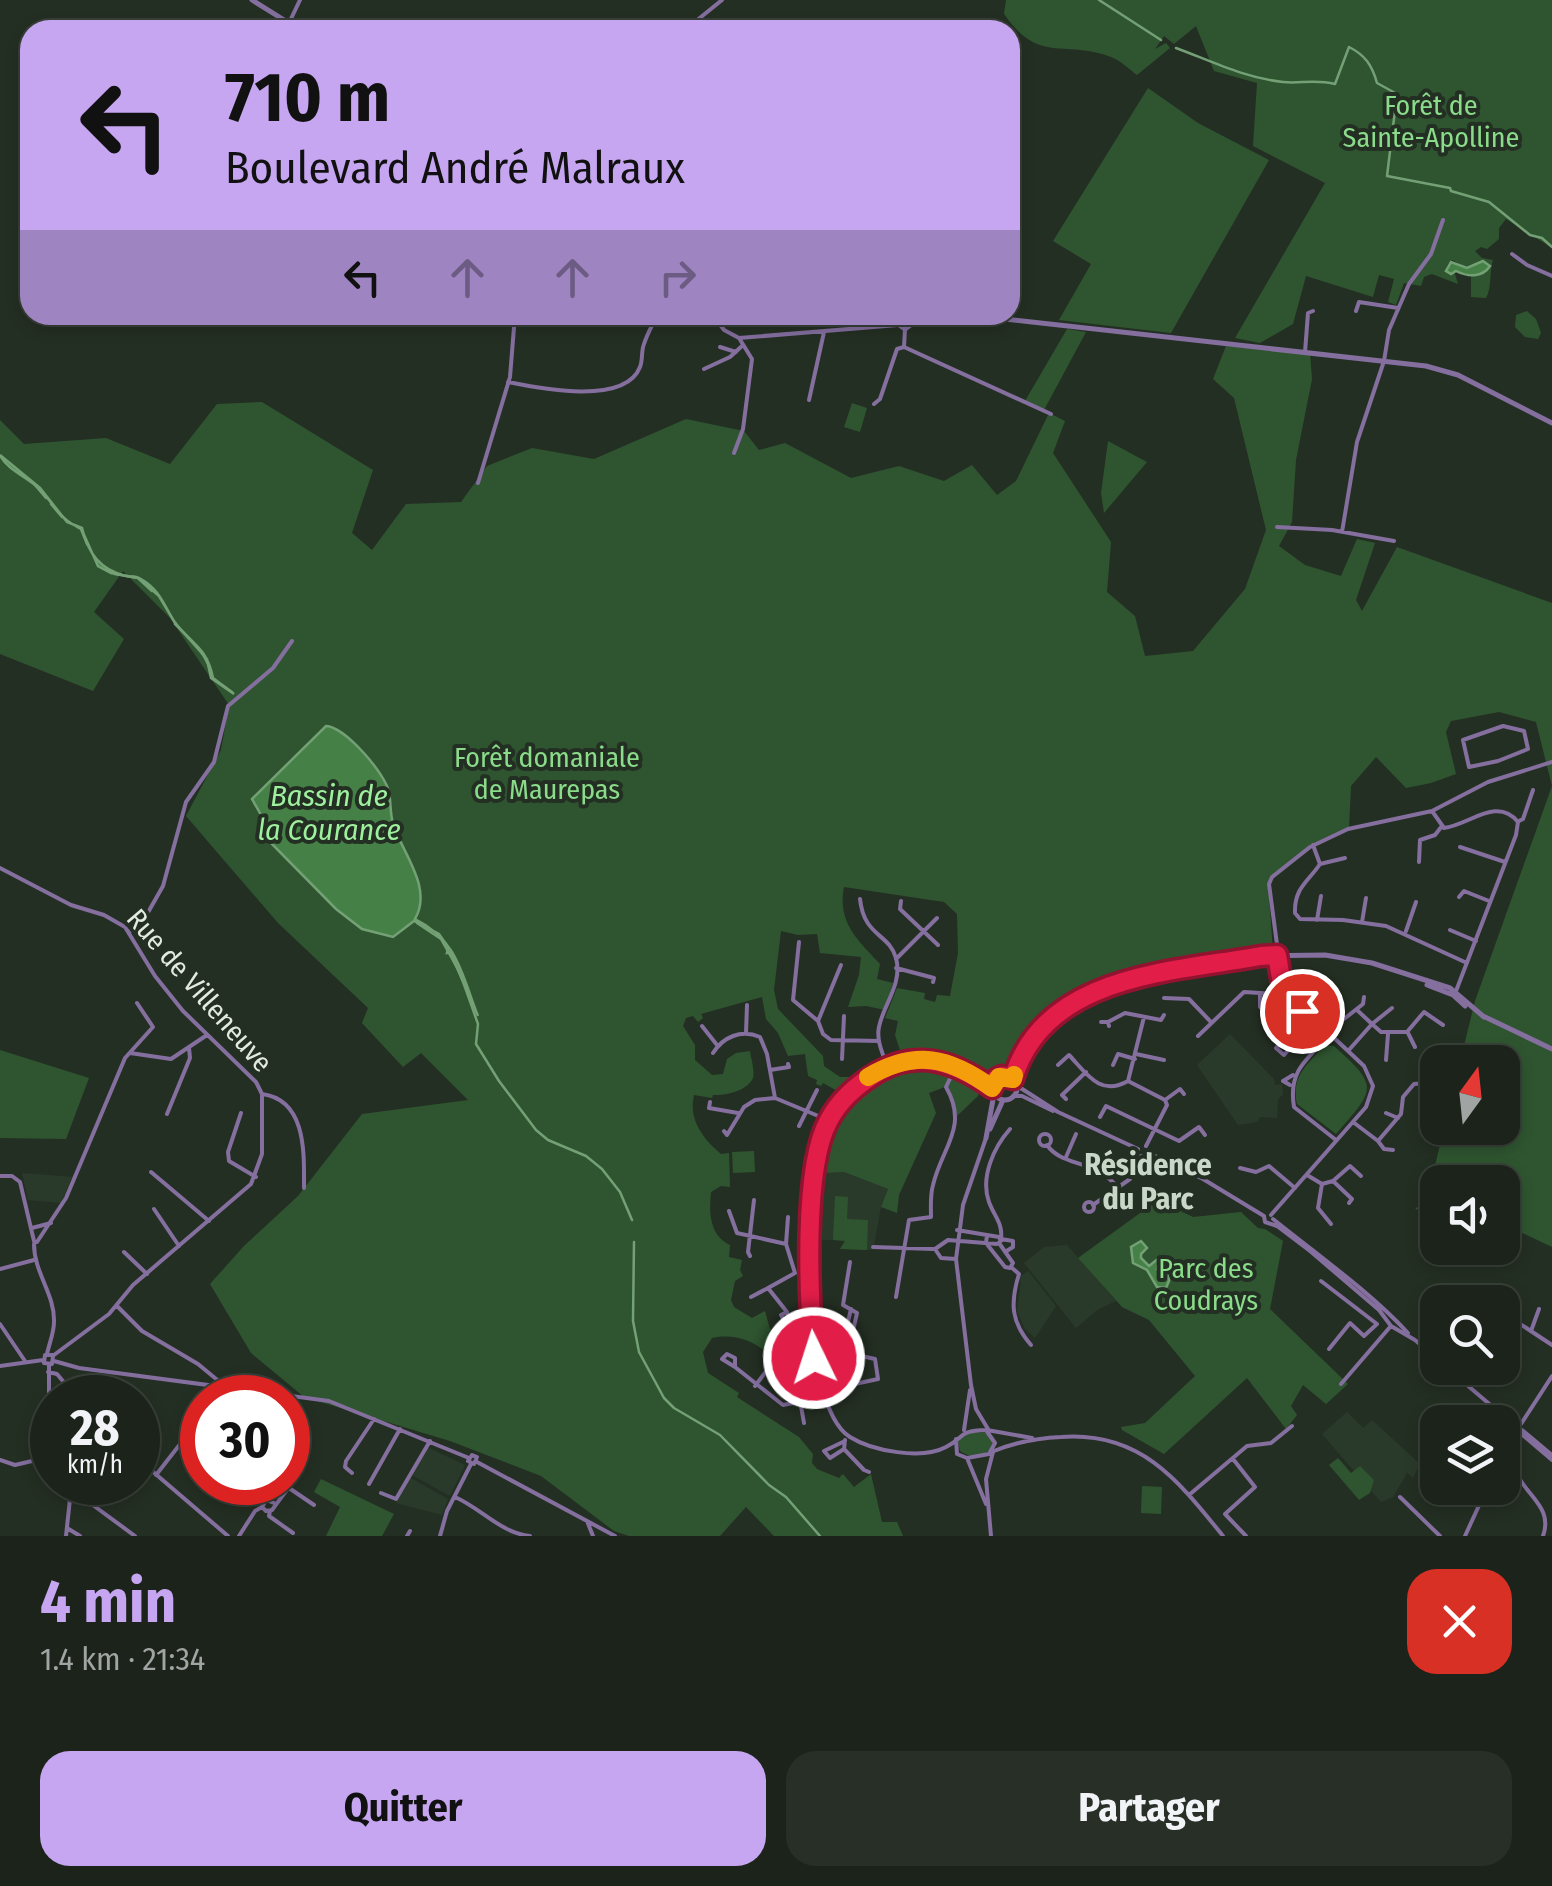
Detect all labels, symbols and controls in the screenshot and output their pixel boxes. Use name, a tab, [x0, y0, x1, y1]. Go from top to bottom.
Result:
text: 710 m	[225, 56, 390, 140]
icon: left	[60, 60, 190, 190]
park label: Forêt de Sainte-Apolline	[1343, 89, 1519, 154]
text: Boulevard André Malraux	[225, 141, 685, 195]
icon: left	[335, 250, 390, 305]
icon: ahead	[440, 250, 495, 305]
icon: ahead	[545, 250, 600, 305]
icon: right	[650, 250, 705, 305]
park label: Forêt domaniale de Maurepas	[454, 741, 640, 806]
water label: Bassin de la Courance	[257, 778, 401, 848]
street label: Rue de Villeneuve	[120, 902, 279, 1078]
pin	[1260, 969, 1345, 1054]
icon: arrive	[1275, 984, 1330, 1039]
north arrow	[1420, 1045, 1520, 1145]
map controls	[1420, 1045, 1520, 1505]
district label: Résidence du Parc	[1084, 1147, 1212, 1217]
button: sound	[1420, 1165, 1520, 1265]
park label: Parc des Coudrays	[1154, 1252, 1258, 1317]
button: search	[1420, 1285, 1520, 1385]
position arrow	[762, 1306, 866, 1410]
speed limit sign: 30	[180, 1375, 310, 1505]
text: 28	[70, 1398, 120, 1458]
button: layers	[1420, 1405, 1520, 1505]
text: km/h	[67, 1450, 123, 1480]
text: 4 min	[40, 1566, 176, 1638]
button: close	[1407, 1569, 1512, 1674]
text: 1.4 km · 21:34	[40, 1640, 205, 1678]
button: Quitter	[40, 1751, 766, 1866]
button: Partager	[786, 1751, 1512, 1866]

